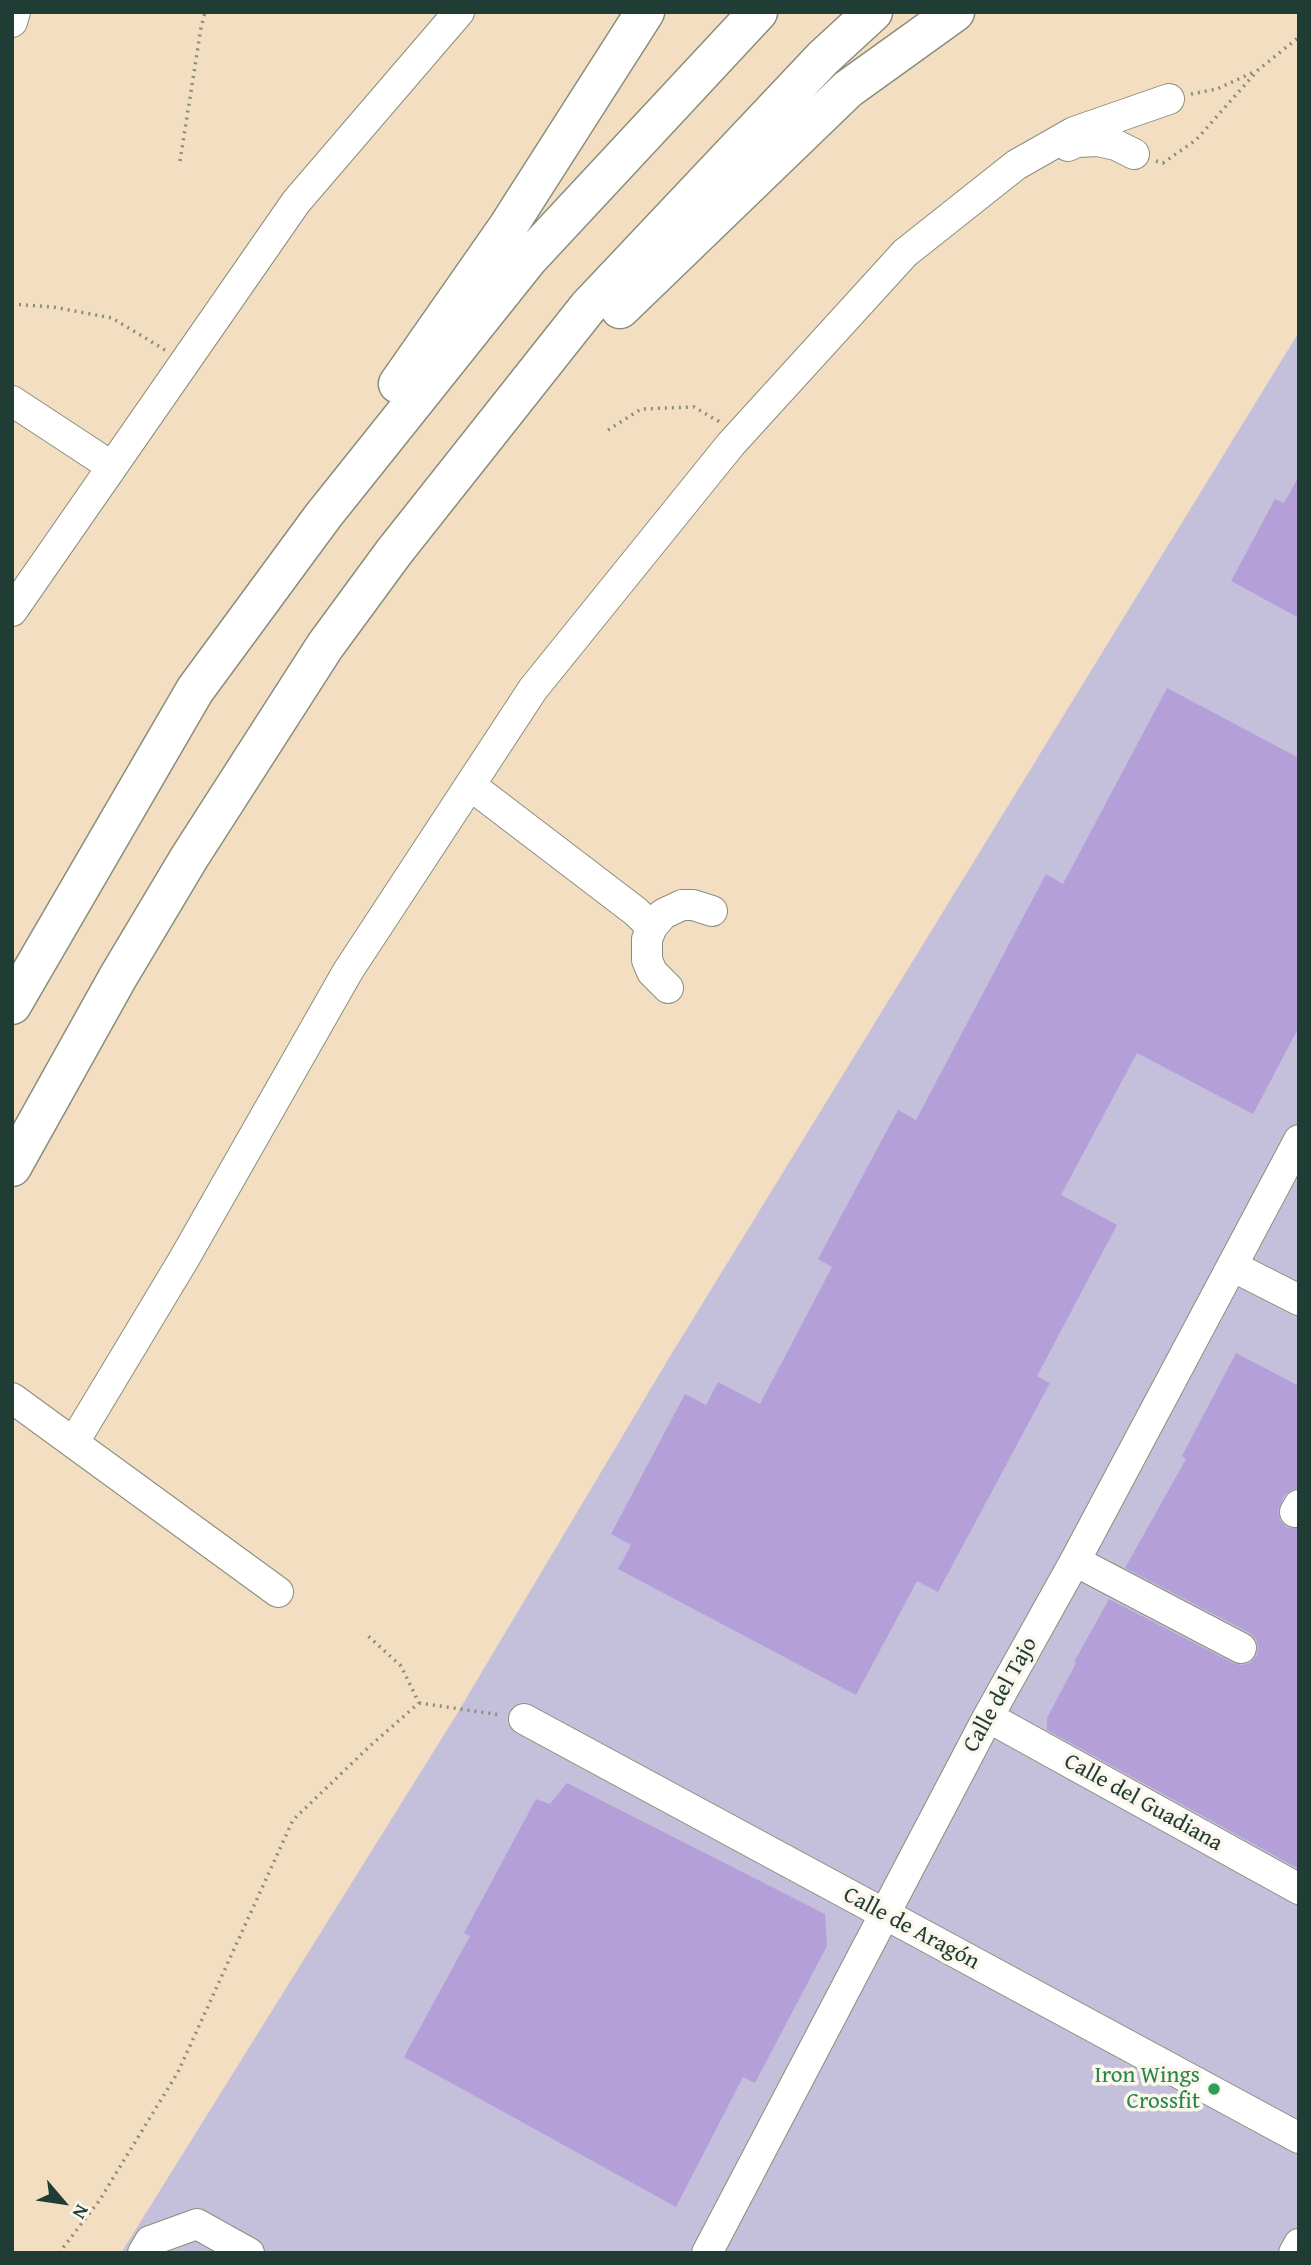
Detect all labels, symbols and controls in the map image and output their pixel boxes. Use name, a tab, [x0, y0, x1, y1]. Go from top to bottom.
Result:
street label: Calle del Tajo	[958, 1633, 1044, 1757]
street label: Calle del Guadiana	[1059, 1748, 1227, 1858]
street label: Calle de Aragón	[838, 1882, 984, 1976]
place label: Iron Wings Crossfit	[1095, 2062, 1200, 2116]
marker: Iron Wings Crossfit	[1206, 2081, 1222, 2097]
north arrow	[28, 2167, 98, 2237]
text: N	[66, 2200, 97, 2225]

